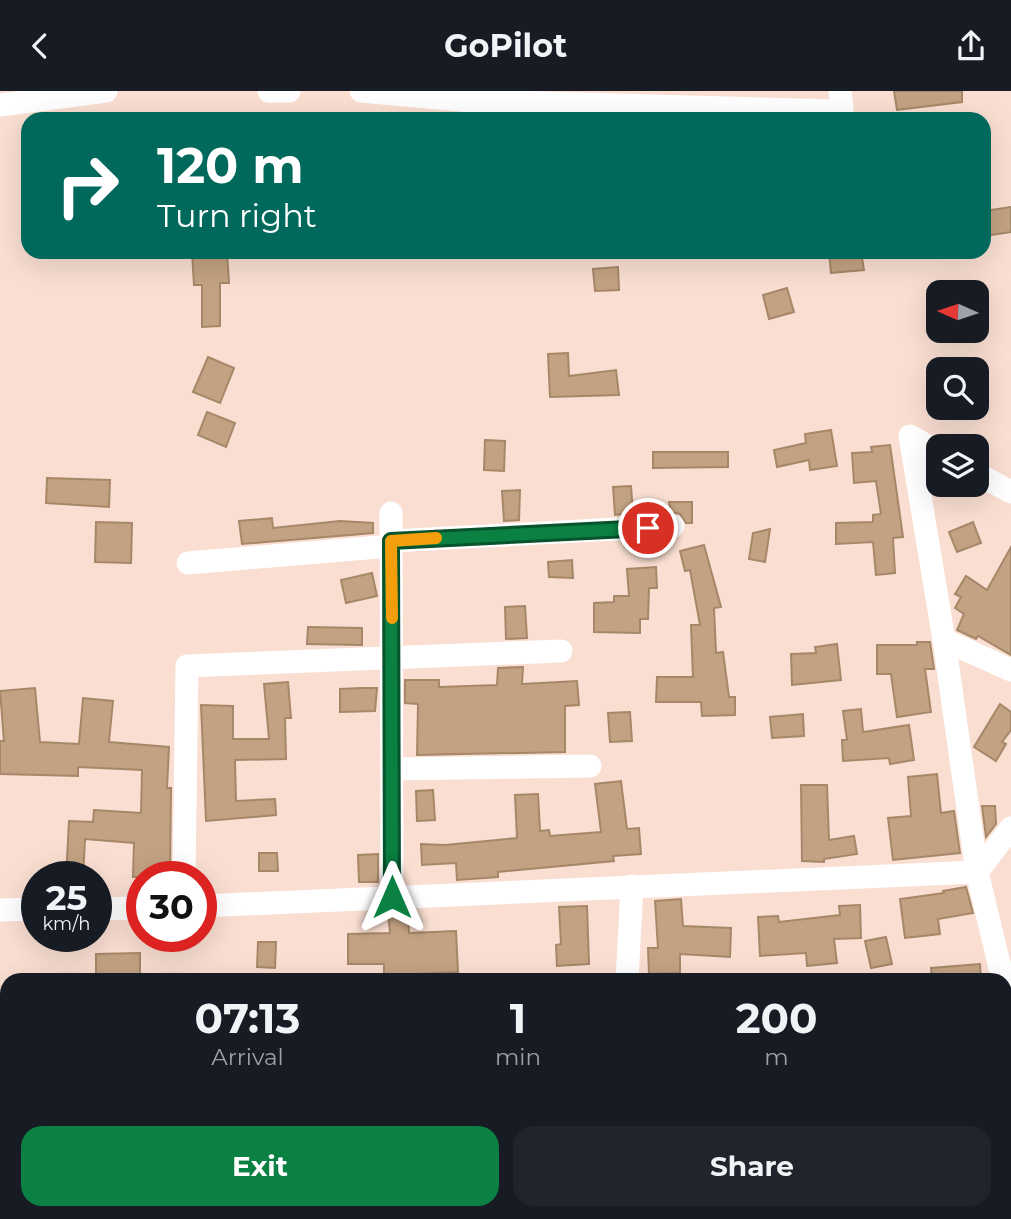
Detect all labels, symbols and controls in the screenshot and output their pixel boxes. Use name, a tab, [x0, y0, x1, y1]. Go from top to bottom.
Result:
text: GoPilot	[444, 26, 567, 65]
icon: back	[21, 27, 59, 65]
icon: share	[952, 27, 990, 65]
text: 120 m	[157, 136, 304, 195]
icon: right	[42, 140, 133, 231]
text: Turn right	[157, 196, 317, 235]
north arrow	[926, 280, 989, 343]
map controls	[926, 280, 989, 497]
button: search	[926, 357, 989, 420]
button: layers	[926, 434, 989, 497]
pin	[618, 498, 678, 558]
icon: arrive	[629, 509, 667, 547]
position arrow	[355, 860, 429, 934]
speed limit sign: 30	[126, 861, 217, 952]
text: 25	[46, 876, 87, 919]
text: km/h	[42, 913, 91, 935]
text: 07:13	[195, 992, 300, 1044]
text: 1	[510, 992, 526, 1044]
text: 200	[736, 992, 817, 1044]
text: Arrival	[211, 1043, 284, 1071]
text: min	[495, 1043, 541, 1071]
text: m	[764, 1043, 789, 1071]
button: Exit	[21, 1126, 499, 1206]
button: Share	[513, 1126, 991, 1206]

